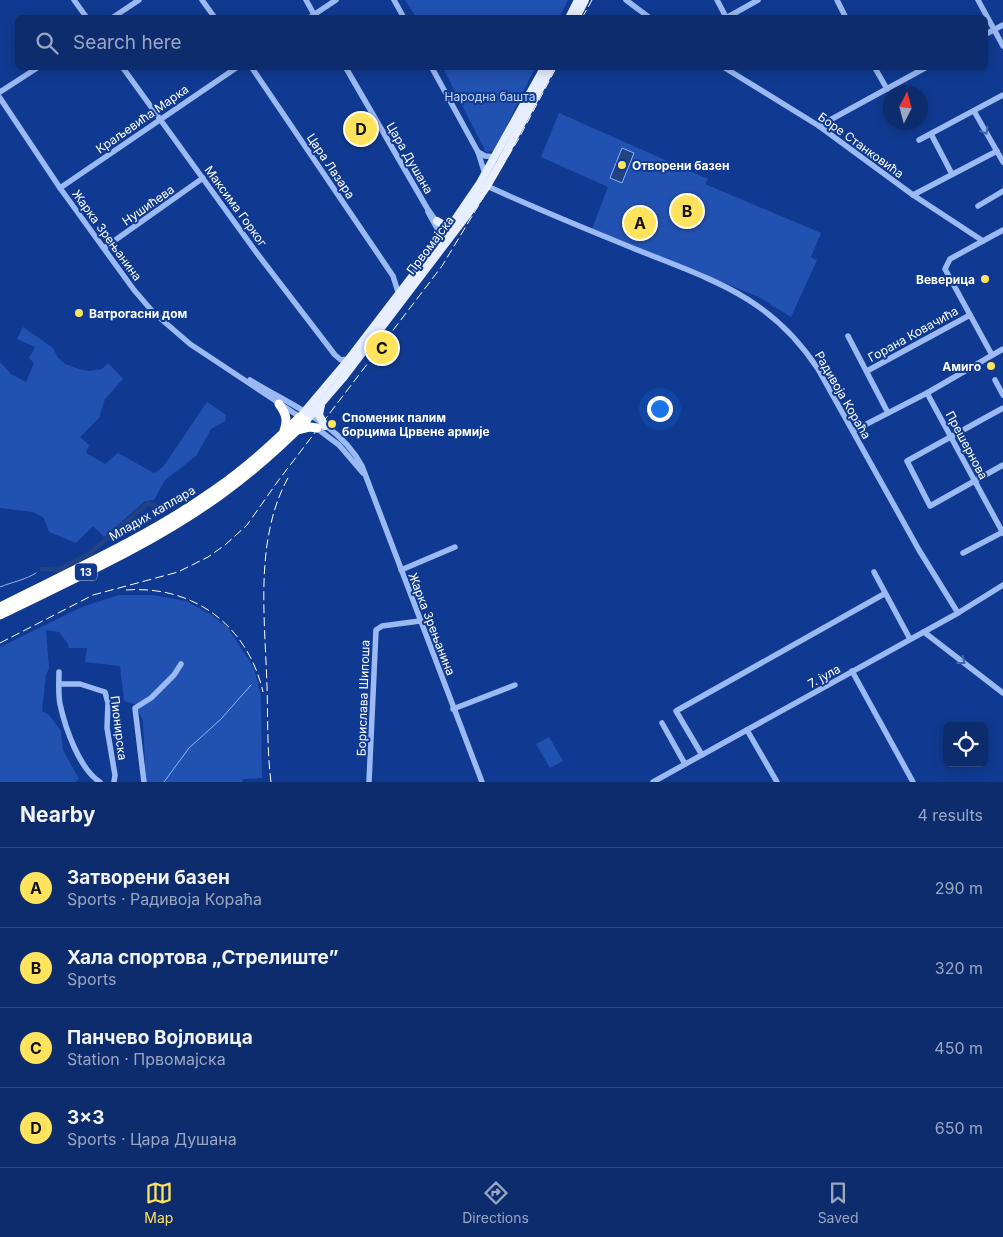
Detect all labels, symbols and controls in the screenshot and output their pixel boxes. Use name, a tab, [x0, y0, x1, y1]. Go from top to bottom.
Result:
search box	[15, 15, 988, 70]
icon: search	[33, 29, 61, 57]
text: Search here	[73, 31, 182, 54]
street label: Краљевића Марка	[93, 81, 191, 157]
north arrow	[883, 85, 928, 130]
park label: Народна башта	[445, 89, 535, 104]
street label: Боре Станковића	[815, 109, 907, 181]
pin: D	[345, 110, 377, 148]
street label: Цара Душана	[384, 120, 436, 196]
one-way arrow	[979, 125, 989, 134]
street label: Цара Лазара	[304, 130, 358, 202]
place label: Отворени базен	[632, 158, 729, 173]
marker: Отворени базен	[616, 159, 628, 171]
street label: Максима Горког	[202, 163, 270, 249]
street label: Нушићева	[119, 182, 177, 228]
street label: Жарка Зрењанина	[69, 187, 145, 283]
pin: B	[671, 192, 703, 230]
pin: A	[624, 204, 656, 242]
street label: Првомајска	[403, 213, 457, 277]
place label: Веверица	[916, 272, 975, 287]
marker: Веверица	[979, 273, 991, 285]
street label: Горана Ковачића	[865, 303, 961, 365]
place label: Ватрогасни дом	[89, 306, 187, 321]
marker: Ватрогасни дом	[73, 307, 85, 319]
pin: C	[366, 329, 398, 367]
street label: Радивоја Кораћа	[812, 348, 874, 442]
place label: Амиго	[942, 359, 981, 374]
marker: Амиго	[985, 360, 997, 372]
your location	[647, 396, 673, 422]
street label: Прешернова	[943, 408, 991, 482]
place label: Споменик палим борцима Црвене армије	[342, 410, 490, 439]
marker: Споменик палим борцима Црвене армије	[326, 418, 338, 430]
street label: Младих каплара	[106, 482, 198, 544]
road number: 13	[75, 564, 97, 580]
street label: Жарка Зрењанина	[405, 571, 459, 677]
street label: Борислава Шипоша	[353, 640, 373, 756]
one-way arrow	[956, 656, 965, 664]
street label: 7. јула	[805, 661, 843, 691]
street label: Пионирска	[108, 695, 130, 761]
map controls	[943, 722, 988, 767]
button: locate	[943, 722, 988, 767]
text: Nearby	[20, 802, 95, 827]
text: 4 results	[918, 805, 983, 825]
text: Затворени базен	[67, 866, 230, 889]
text: A	[30, 878, 42, 898]
text: 290 m	[935, 878, 983, 898]
text: Sports · Радивоја Кораћа	[67, 889, 262, 909]
text: Хала спортова „Стрелиште”	[67, 946, 339, 969]
text: B	[31, 958, 41, 978]
text: 320 m	[935, 958, 983, 978]
text: Sports	[67, 969, 116, 989]
text: Панчево Војловица	[67, 1026, 253, 1049]
text: C	[30, 1038, 42, 1058]
text: 450 m	[934, 1038, 983, 1058]
text: Station · Првомајска	[67, 1049, 226, 1069]
text: 3x3	[67, 1106, 104, 1129]
text: D	[30, 1118, 42, 1138]
text: 650 m	[935, 1118, 983, 1138]
text: Sports · Цара Душана	[67, 1129, 237, 1149]
tab: Map	[144, 1179, 173, 1226]
tab: Directions	[462, 1179, 529, 1226]
tab: Saved	[818, 1179, 859, 1226]

